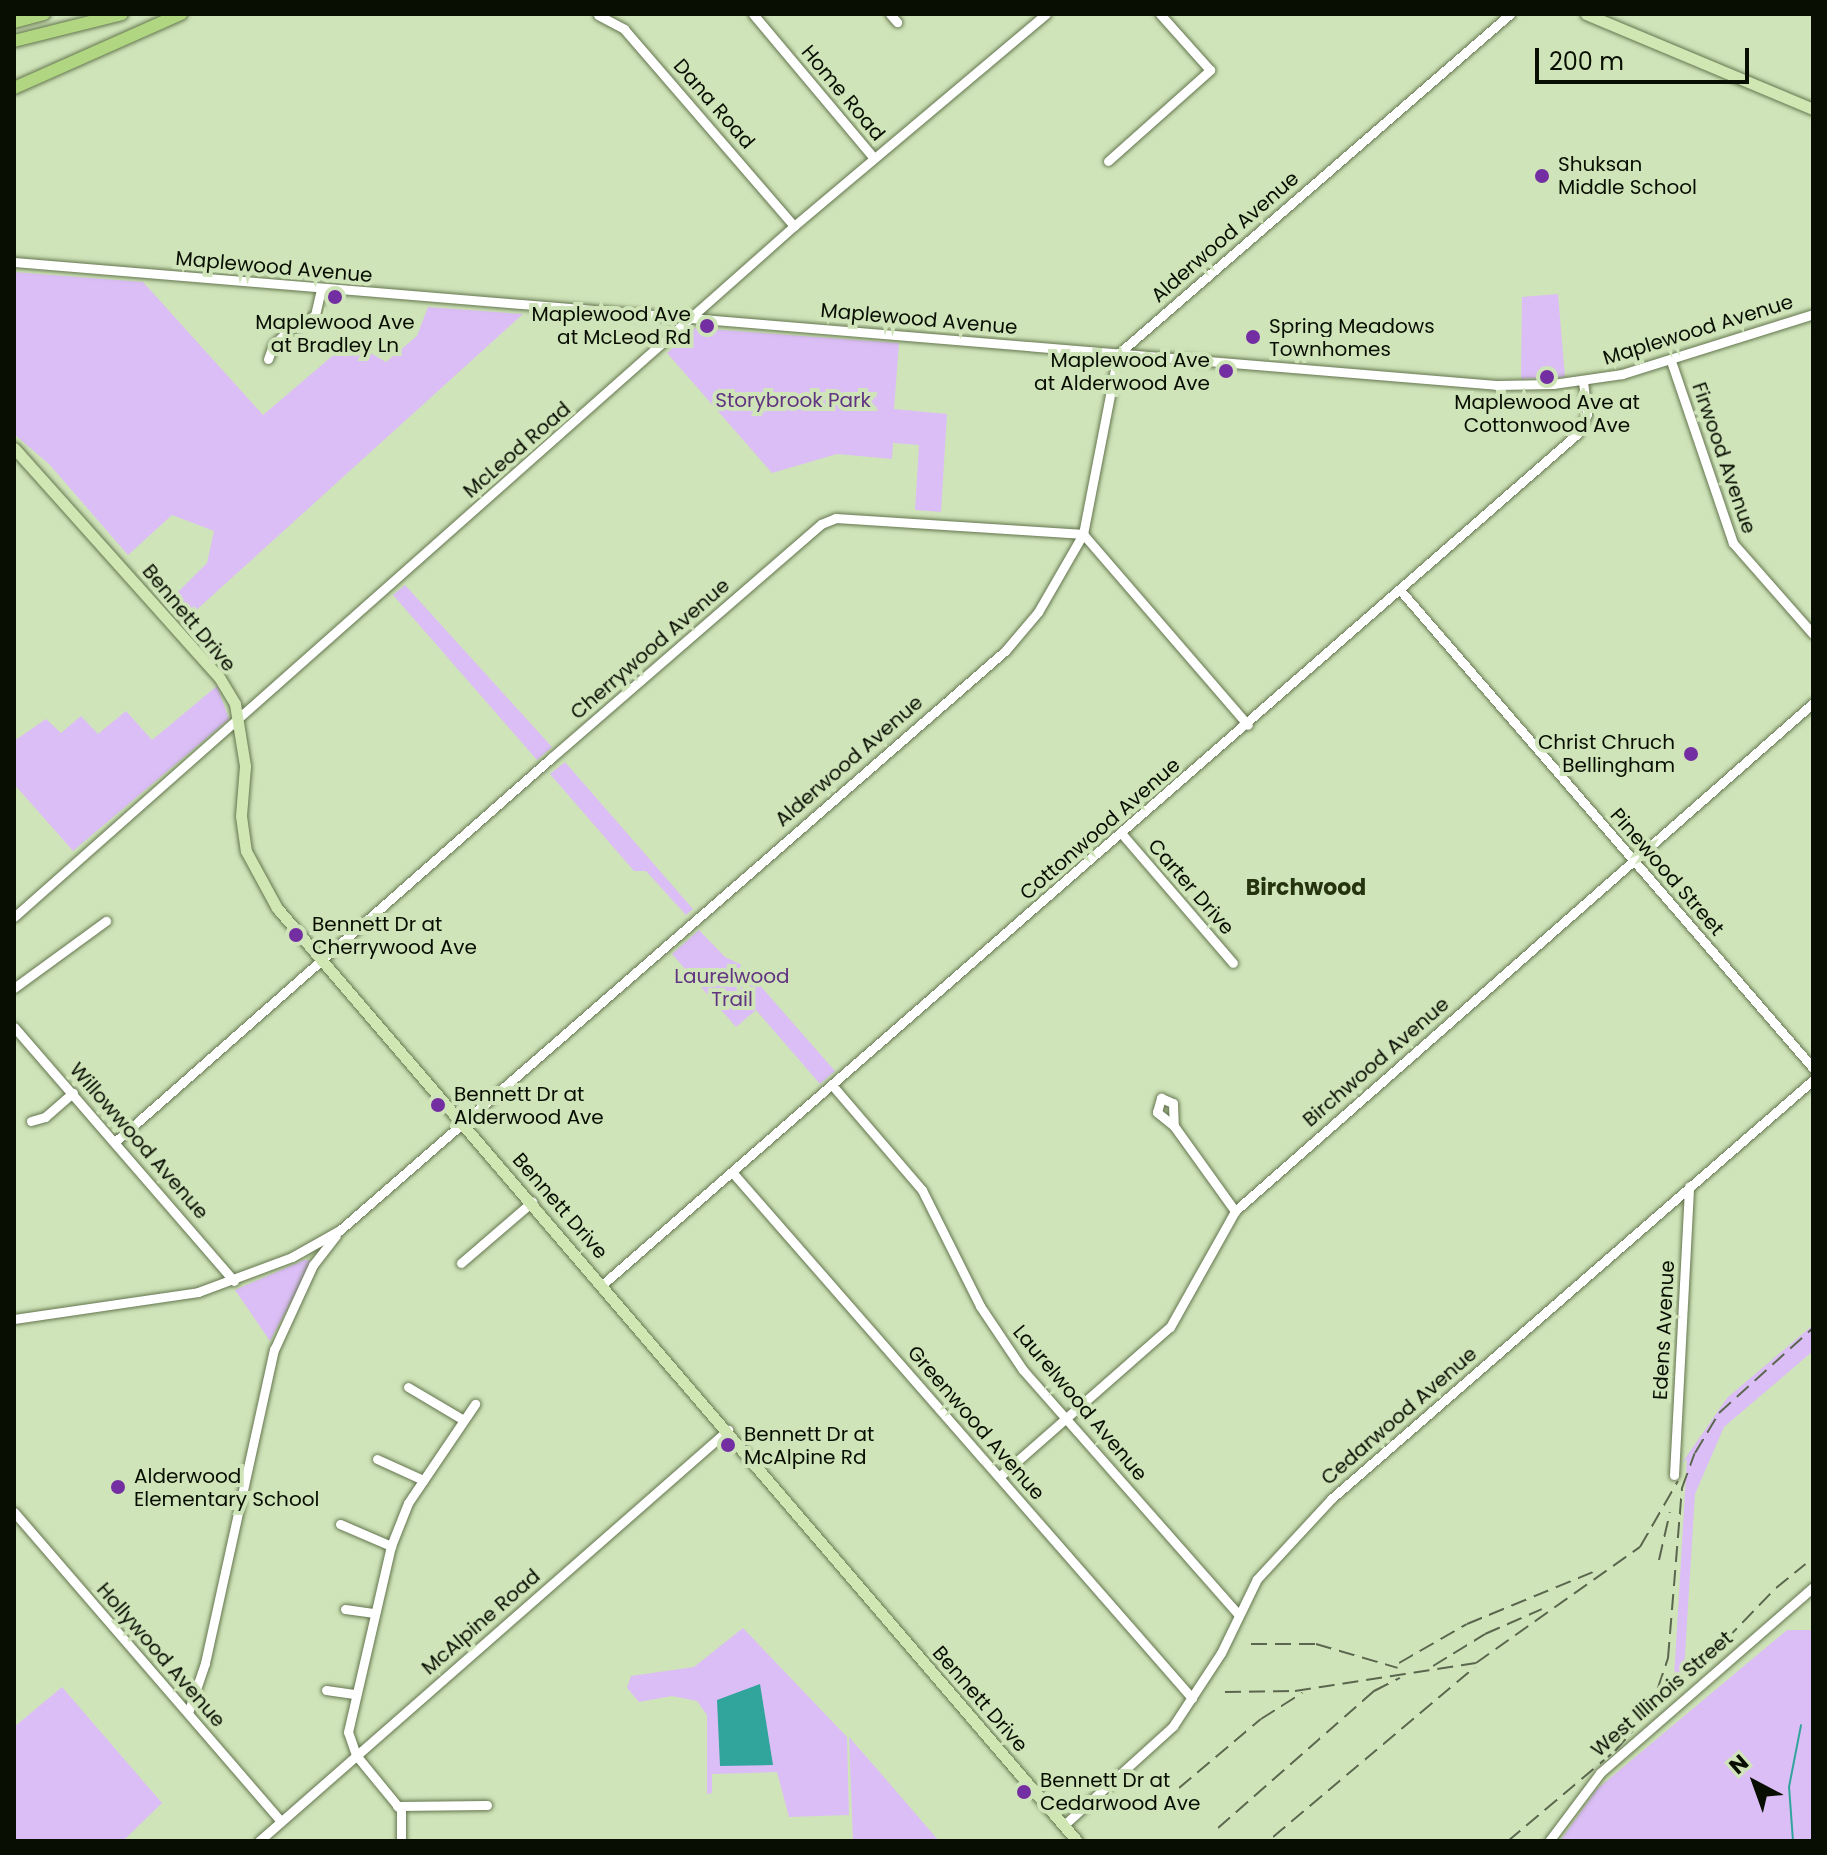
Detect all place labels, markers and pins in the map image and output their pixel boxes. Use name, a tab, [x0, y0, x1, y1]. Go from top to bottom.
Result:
place label: Shuksan Middle School	[1558, 152, 1697, 199]
marker: Shuksan Middle School	[1533, 167, 1551, 185]
marker: Maplewood Ave at Bradley Ln	[326, 288, 344, 306]
place label: Maplewood Ave at McLeod Rd	[531, 302, 691, 349]
place label: Maplewood Ave at Bradley Ln	[255, 310, 415, 357]
place label: Spring Meadows Townhomes	[1269, 314, 1435, 361]
marker: Maplewood Ave at McLeod Rd	[698, 317, 716, 335]
marker: Spring Meadows Townhomes	[1244, 328, 1262, 346]
place label: Maplewood Ave at Alderwood Ave	[1034, 348, 1210, 395]
marker: Maplewood Ave at Alderwood Ave	[1217, 362, 1235, 380]
marker: Maplewood Ave at Cottonwood Ave	[1538, 368, 1556, 386]
place label: Maplewood Ave at Cottonwood Ave	[1454, 390, 1640, 437]
place label: Christ Chruch Bellingham	[1538, 730, 1675, 777]
marker: Christ Chruch Bellingham	[1682, 745, 1700, 763]
place label: Bennett Dr at Cherrywood Ave	[312, 912, 477, 959]
marker: Bennett Dr at Cherrywood Ave	[287, 926, 305, 944]
place label: Bennett Dr at Alderwood Ave	[454, 1082, 604, 1129]
marker: Bennett Dr at Alderwood Ave	[429, 1096, 447, 1114]
place label: Bennett Dr at McAlpine Rd	[744, 1422, 874, 1469]
marker: Bennett Dr at McAlpine Rd	[719, 1436, 737, 1454]
place label: Alderwood Elementary School	[134, 1464, 319, 1511]
marker: Alderwood Elementary School	[109, 1478, 127, 1496]
place label: Bennett Dr at Cedarwood Ave	[1040, 1768, 1200, 1815]
marker: Bennett Dr at Cedarwood Ave	[1015, 1783, 1033, 1801]

